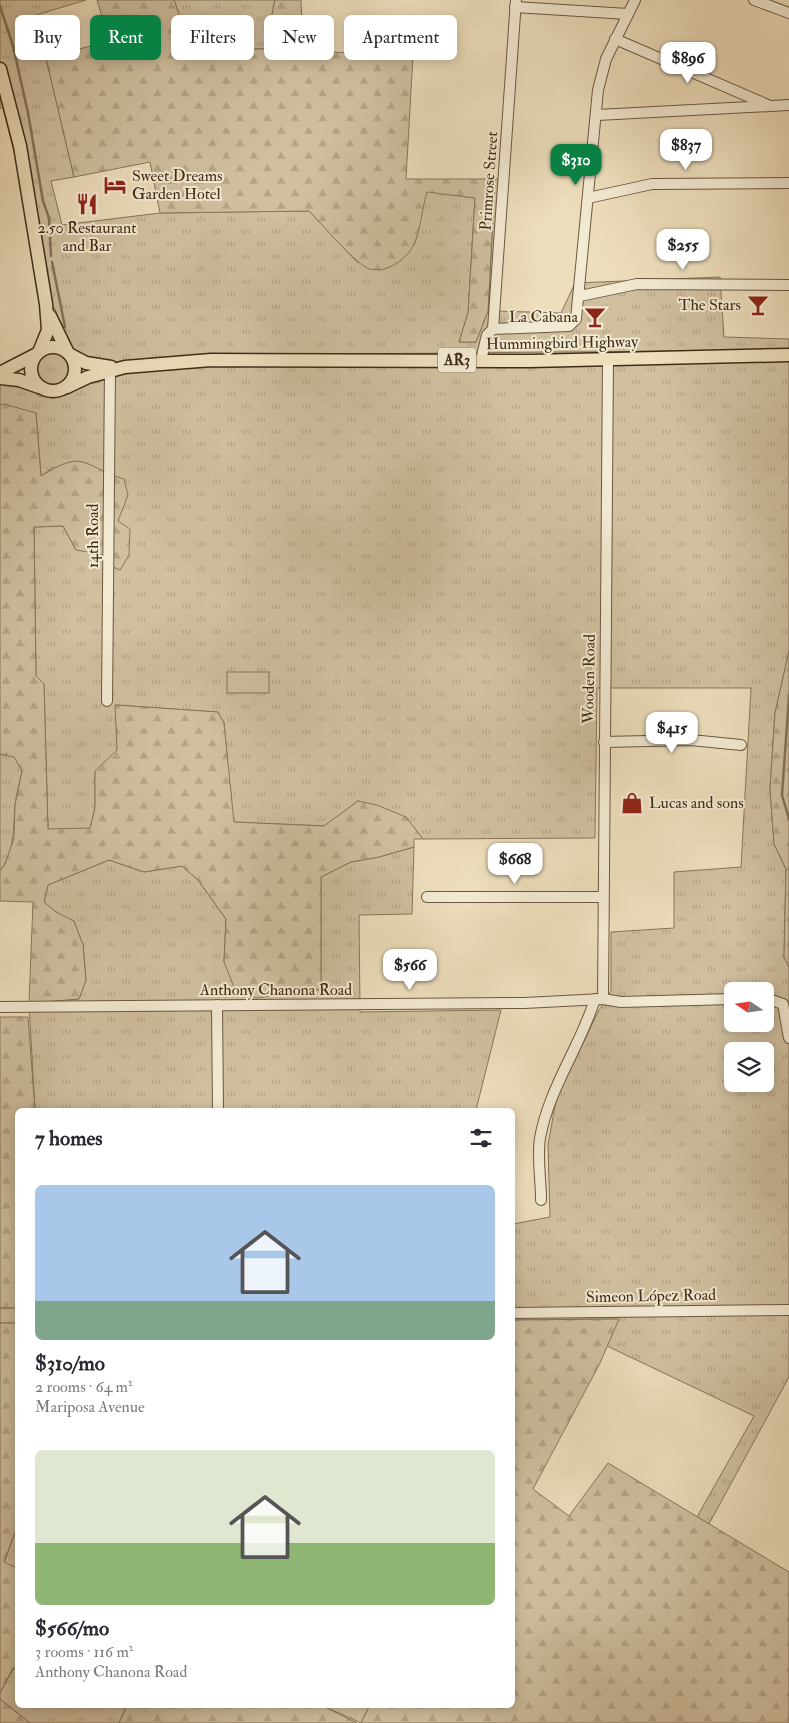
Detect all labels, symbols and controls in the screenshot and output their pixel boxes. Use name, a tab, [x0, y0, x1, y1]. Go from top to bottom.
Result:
chip: Buy	[15, 15, 80, 60]
chip: Rent	[90, 15, 161, 60]
chip: Filters	[171, 15, 254, 60]
chip: New	[264, 15, 334, 60]
chip: Apartment	[344, 15, 457, 60]
pin: $896	[658, 42, 718, 84]
text: $896	[672, 48, 704, 68]
pin: $837	[656, 128, 716, 171]
street label: Primrose Street	[476, 131, 502, 231]
text: $837	[671, 135, 701, 155]
pin: $310	[546, 144, 606, 186]
text: $310	[561, 150, 591, 170]
place label: Sweet Dreams Garden Hotel	[132, 166, 223, 204]
hotel icon: Sweet Dreams Garden Hotel	[102, 172, 128, 198]
restaurant icon: 2.50 Restaurant and Bar	[74, 191, 100, 217]
place label: 2.50 Restaurant and Bar	[38, 218, 136, 256]
pin: $255	[653, 228, 713, 271]
text: $255	[667, 235, 699, 255]
bar icon: The Stars	[745, 292, 771, 318]
place label: The Stars	[679, 295, 741, 315]
bar icon: La Cabana	[582, 304, 608, 330]
place label: La Cabana	[509, 307, 578, 327]
street label: Hummingbird Highway	[486, 332, 639, 354]
road number: AR3	[438, 348, 476, 372]
street label: 14th Road	[83, 504, 103, 568]
street label: Wooden Road	[578, 634, 600, 725]
pin: $415	[642, 712, 702, 754]
text: $415	[657, 718, 687, 738]
shop icon: Lucas and sons	[619, 790, 645, 816]
place label: Lucas and sons	[649, 793, 744, 813]
pin: $668	[485, 842, 545, 885]
text: $668	[499, 849, 531, 869]
pin: $566	[380, 948, 440, 991]
text: $566	[394, 955, 426, 975]
street label: Anthony Chanona Road	[199, 980, 352, 1000]
north arrow	[724, 982, 774, 1032]
map controls	[724, 982, 774, 1092]
button: layers	[724, 1042, 774, 1092]
icon: filters	[467, 1124, 495, 1152]
text: 7 homes	[35, 1125, 102, 1152]
icon: home	[220, 1217, 310, 1307]
street label: Simeon López Road	[586, 1285, 716, 1308]
text: $310/mo	[35, 1350, 105, 1377]
text: 2 rooms · 64 m²	[35, 1377, 133, 1397]
text: Mariposa Avenue	[35, 1397, 145, 1417]
icon: home	[220, 1482, 310, 1572]
text: $566/mo	[35, 1615, 109, 1642]
text: 3 rooms · 116 m²	[35, 1642, 133, 1662]
text: Anthony Chanona Road	[35, 1662, 187, 1682]

